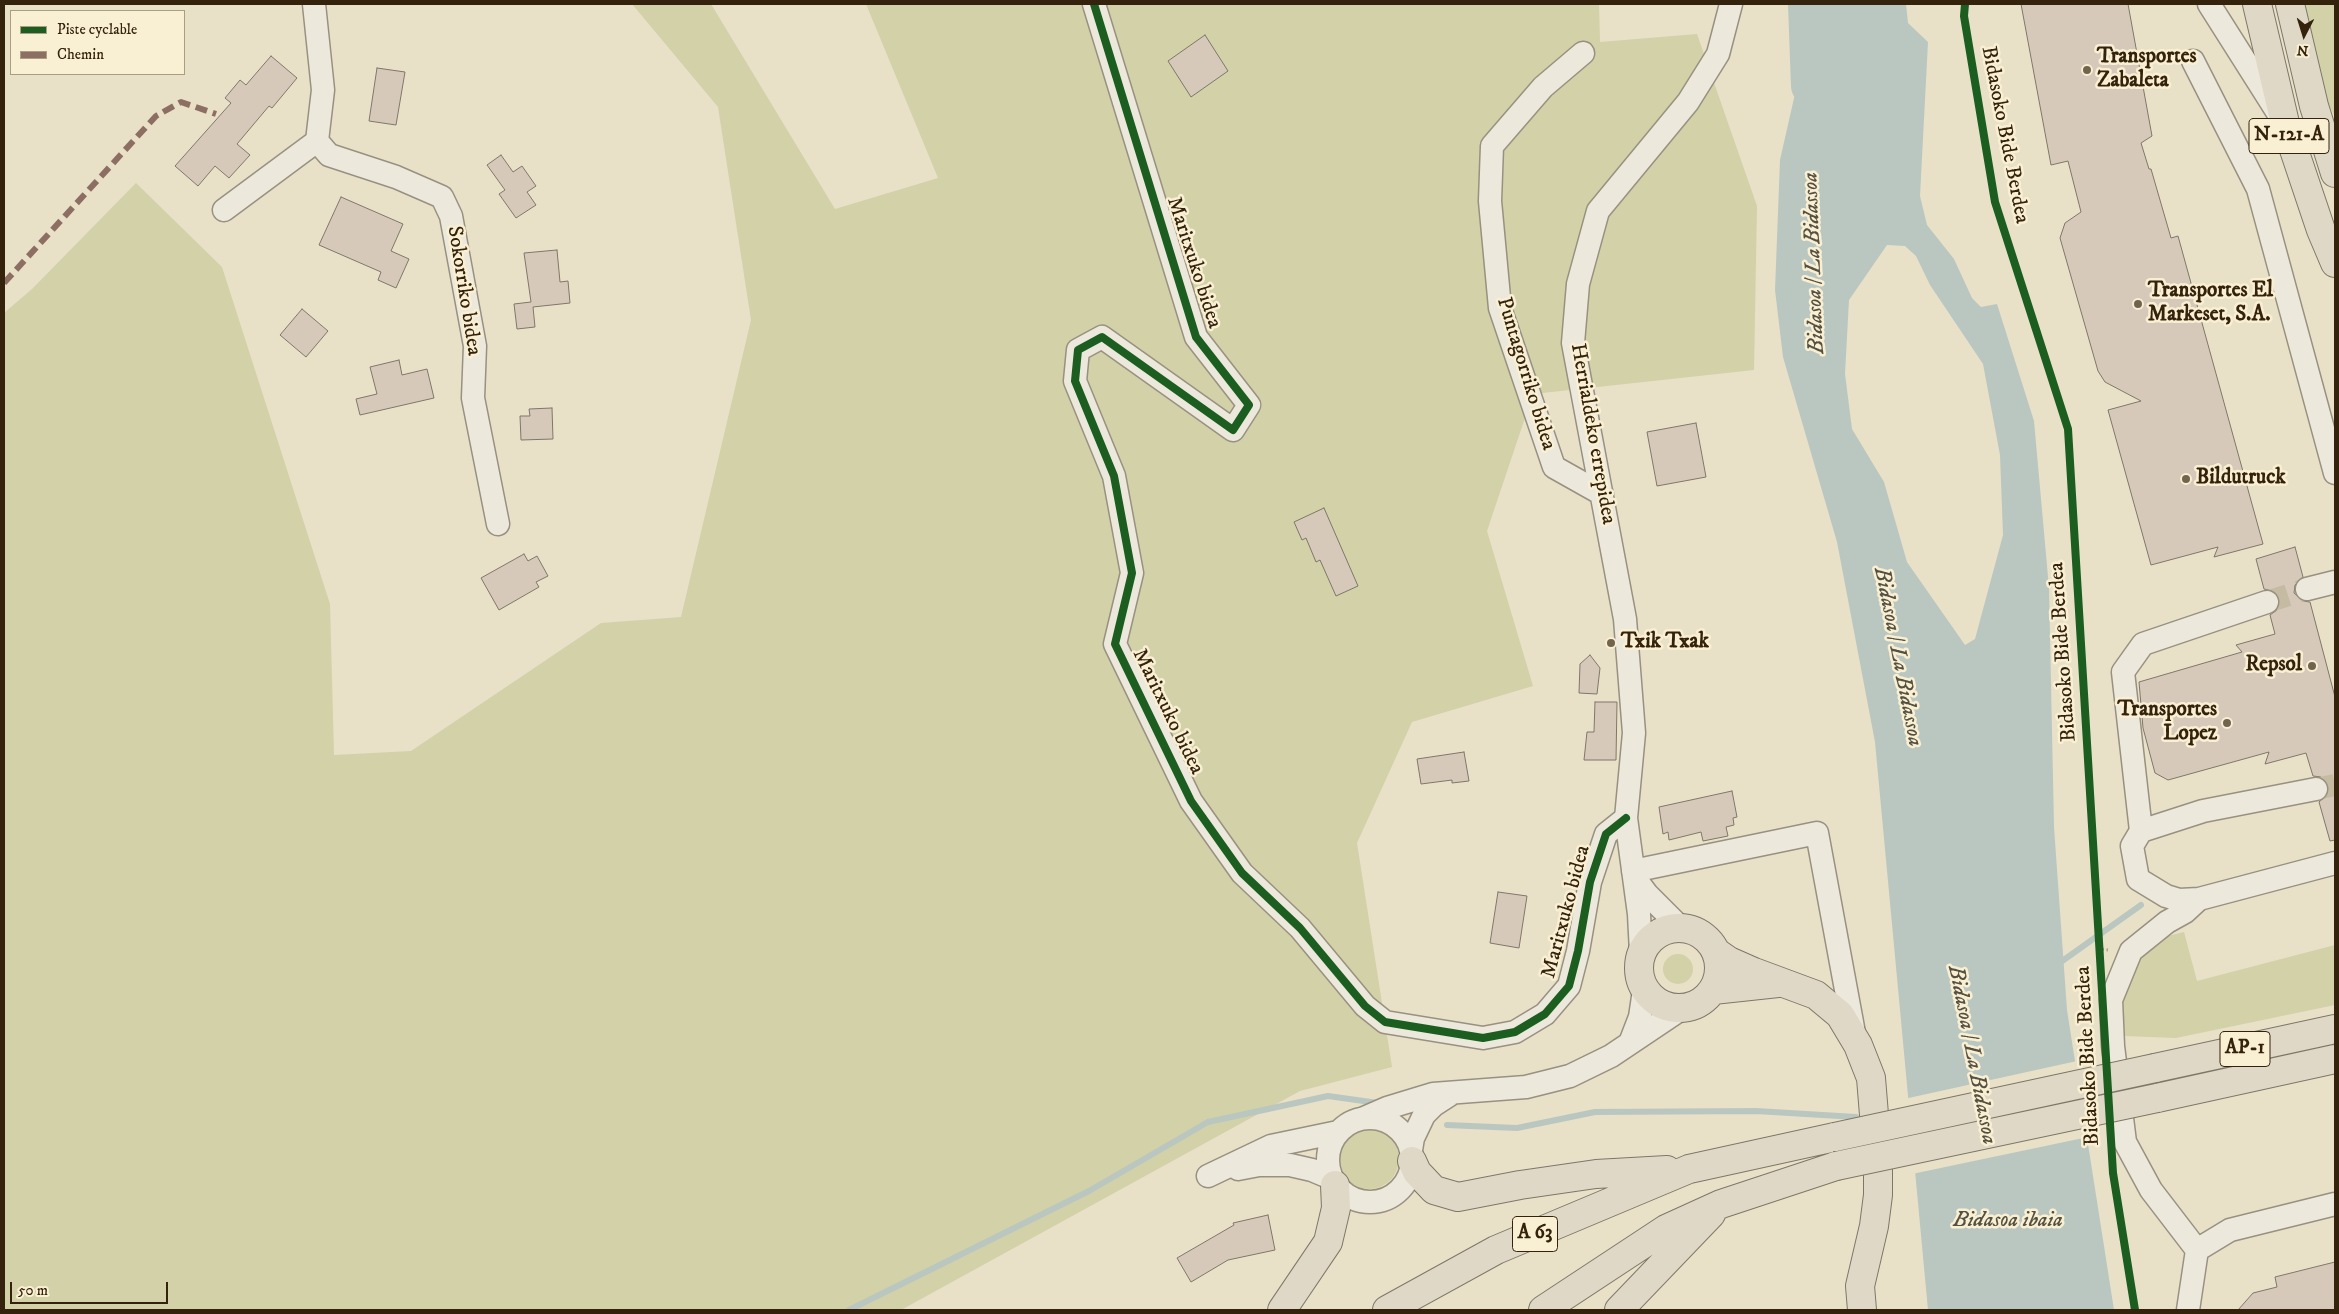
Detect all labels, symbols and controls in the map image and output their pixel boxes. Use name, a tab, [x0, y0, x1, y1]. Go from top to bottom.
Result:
legend	[10, 10, 185, 75]
north arrow	[2279, 10, 2329, 60]
text: Piste cyclable	[57, 20, 137, 39]
text: N	[2296, 40, 2309, 59]
street label: Bidasoko Bide Berdea	[1974, 44, 2034, 226]
text: Chemin	[57, 45, 104, 64]
place label: Transportes Zabaleta	[2097, 45, 2196, 95]
marker: Transportes Zabaleta	[2081, 64, 2093, 76]
road number: N-121-A	[2249, 118, 2329, 154]
water label: Bidasoa / La Bidassoa	[1799, 172, 1831, 354]
street label: Maritxuko bidea	[1160, 194, 1226, 332]
street label: Sokorriko bidea	[440, 224, 486, 358]
place label: Transportes El Markeset, S.A.	[2148, 279, 2273, 329]
street label: Puntagorriko bidea	[1490, 295, 1560, 453]
marker: Transportes El Markeset, S.A.	[2132, 298, 2144, 310]
street label: Herrialdeko errepidea	[1564, 341, 1620, 527]
place label: Bildutruck	[2196, 466, 2286, 492]
marker: Bildutruck	[2180, 473, 2192, 485]
street label: Bidasoko Bide Berdea	[2045, 561, 2083, 743]
water label: Bidasoa / La Bidassoa	[1867, 565, 1927, 749]
place label: Txik Txak	[1621, 630, 1709, 656]
marker: Txik Txak	[1605, 637, 1617, 649]
street label: Maritxuko bidea	[1126, 645, 1208, 779]
place label: Repsol	[2245, 653, 2302, 679]
marker: Repsol	[2306, 660, 2318, 672]
place label: Transportes Lopez	[2118, 698, 2217, 748]
marker: Transportes Lopez	[2221, 717, 2233, 729]
street label: Maritxuko bidea	[1537, 843, 1597, 981]
water label: Bidasoa / La Bidassoa	[1941, 963, 2001, 1147]
street label: Bidasoko Bide Berdea	[2072, 965, 2106, 1147]
road number: AP-1	[2220, 1032, 2270, 1066]
water label: Bidasoa ibaia	[1953, 1208, 2063, 1234]
road number: A 63	[1512, 1216, 1558, 1252]
scale bar	[12, 1272, 170, 1304]
text: 50 m	[18, 1281, 48, 1300]

